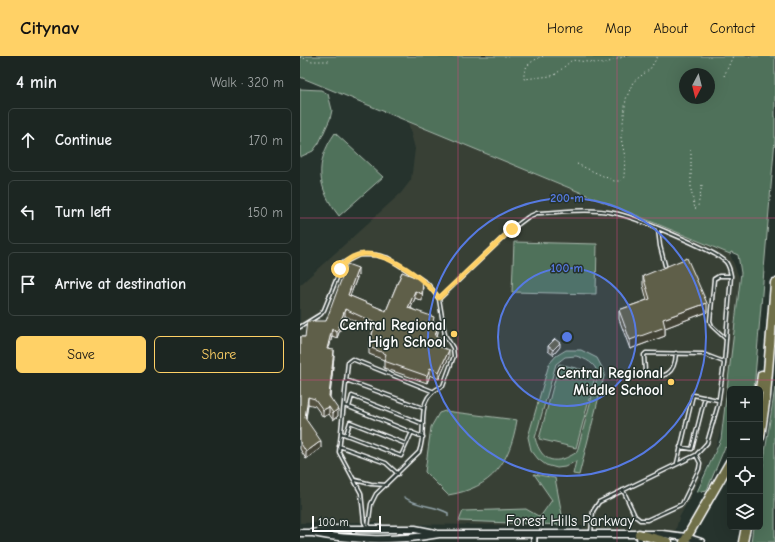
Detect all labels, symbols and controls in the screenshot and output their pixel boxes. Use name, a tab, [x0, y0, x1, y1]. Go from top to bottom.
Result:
text: Citynav	[20, 17, 79, 39]
text: Home	[547, 20, 583, 37]
text: Map	[605, 20, 631, 37]
text: About	[653, 20, 688, 37]
text: Contact	[710, 20, 755, 37]
north arrow	[679, 68, 715, 104]
text: 4 min	[16, 73, 57, 92]
text: Walk · 320 m	[210, 75, 284, 90]
icon: ahead	[17, 129, 39, 151]
text: Continue	[55, 131, 112, 149]
text: 170 m	[249, 133, 283, 148]
text: 200 m	[550, 191, 584, 205]
icon: left	[17, 201, 39, 223]
text: Turn left	[55, 203, 111, 221]
text: 150 m	[248, 205, 283, 220]
route end	[503, 220, 521, 238]
route start	[331, 260, 349, 278]
text: 100 m	[551, 261, 583, 275]
icon: arrive	[17, 273, 39, 295]
text: Arrive at destination	[55, 275, 186, 293]
place label: Central Regional High School	[339, 316, 446, 351]
marker: Central Regional High School	[449, 329, 459, 339]
centre of rings	[560, 330, 574, 344]
button: Save	[16, 336, 146, 373]
button: Share	[154, 336, 284, 373]
place label: Central Regional Middle School	[556, 364, 663, 399]
marker: Central Regional Middle School	[666, 377, 676, 387]
map controls	[727, 386, 763, 530]
button: +	[727, 386, 763, 422]
button: −	[727, 422, 763, 458]
button: locate	[727, 458, 763, 494]
button: layers	[727, 494, 763, 530]
street label: Forest Hills Parkway	[506, 512, 634, 530]
scale bar	[312, 514, 381, 533]
text: 100 m	[318, 516, 349, 529]

